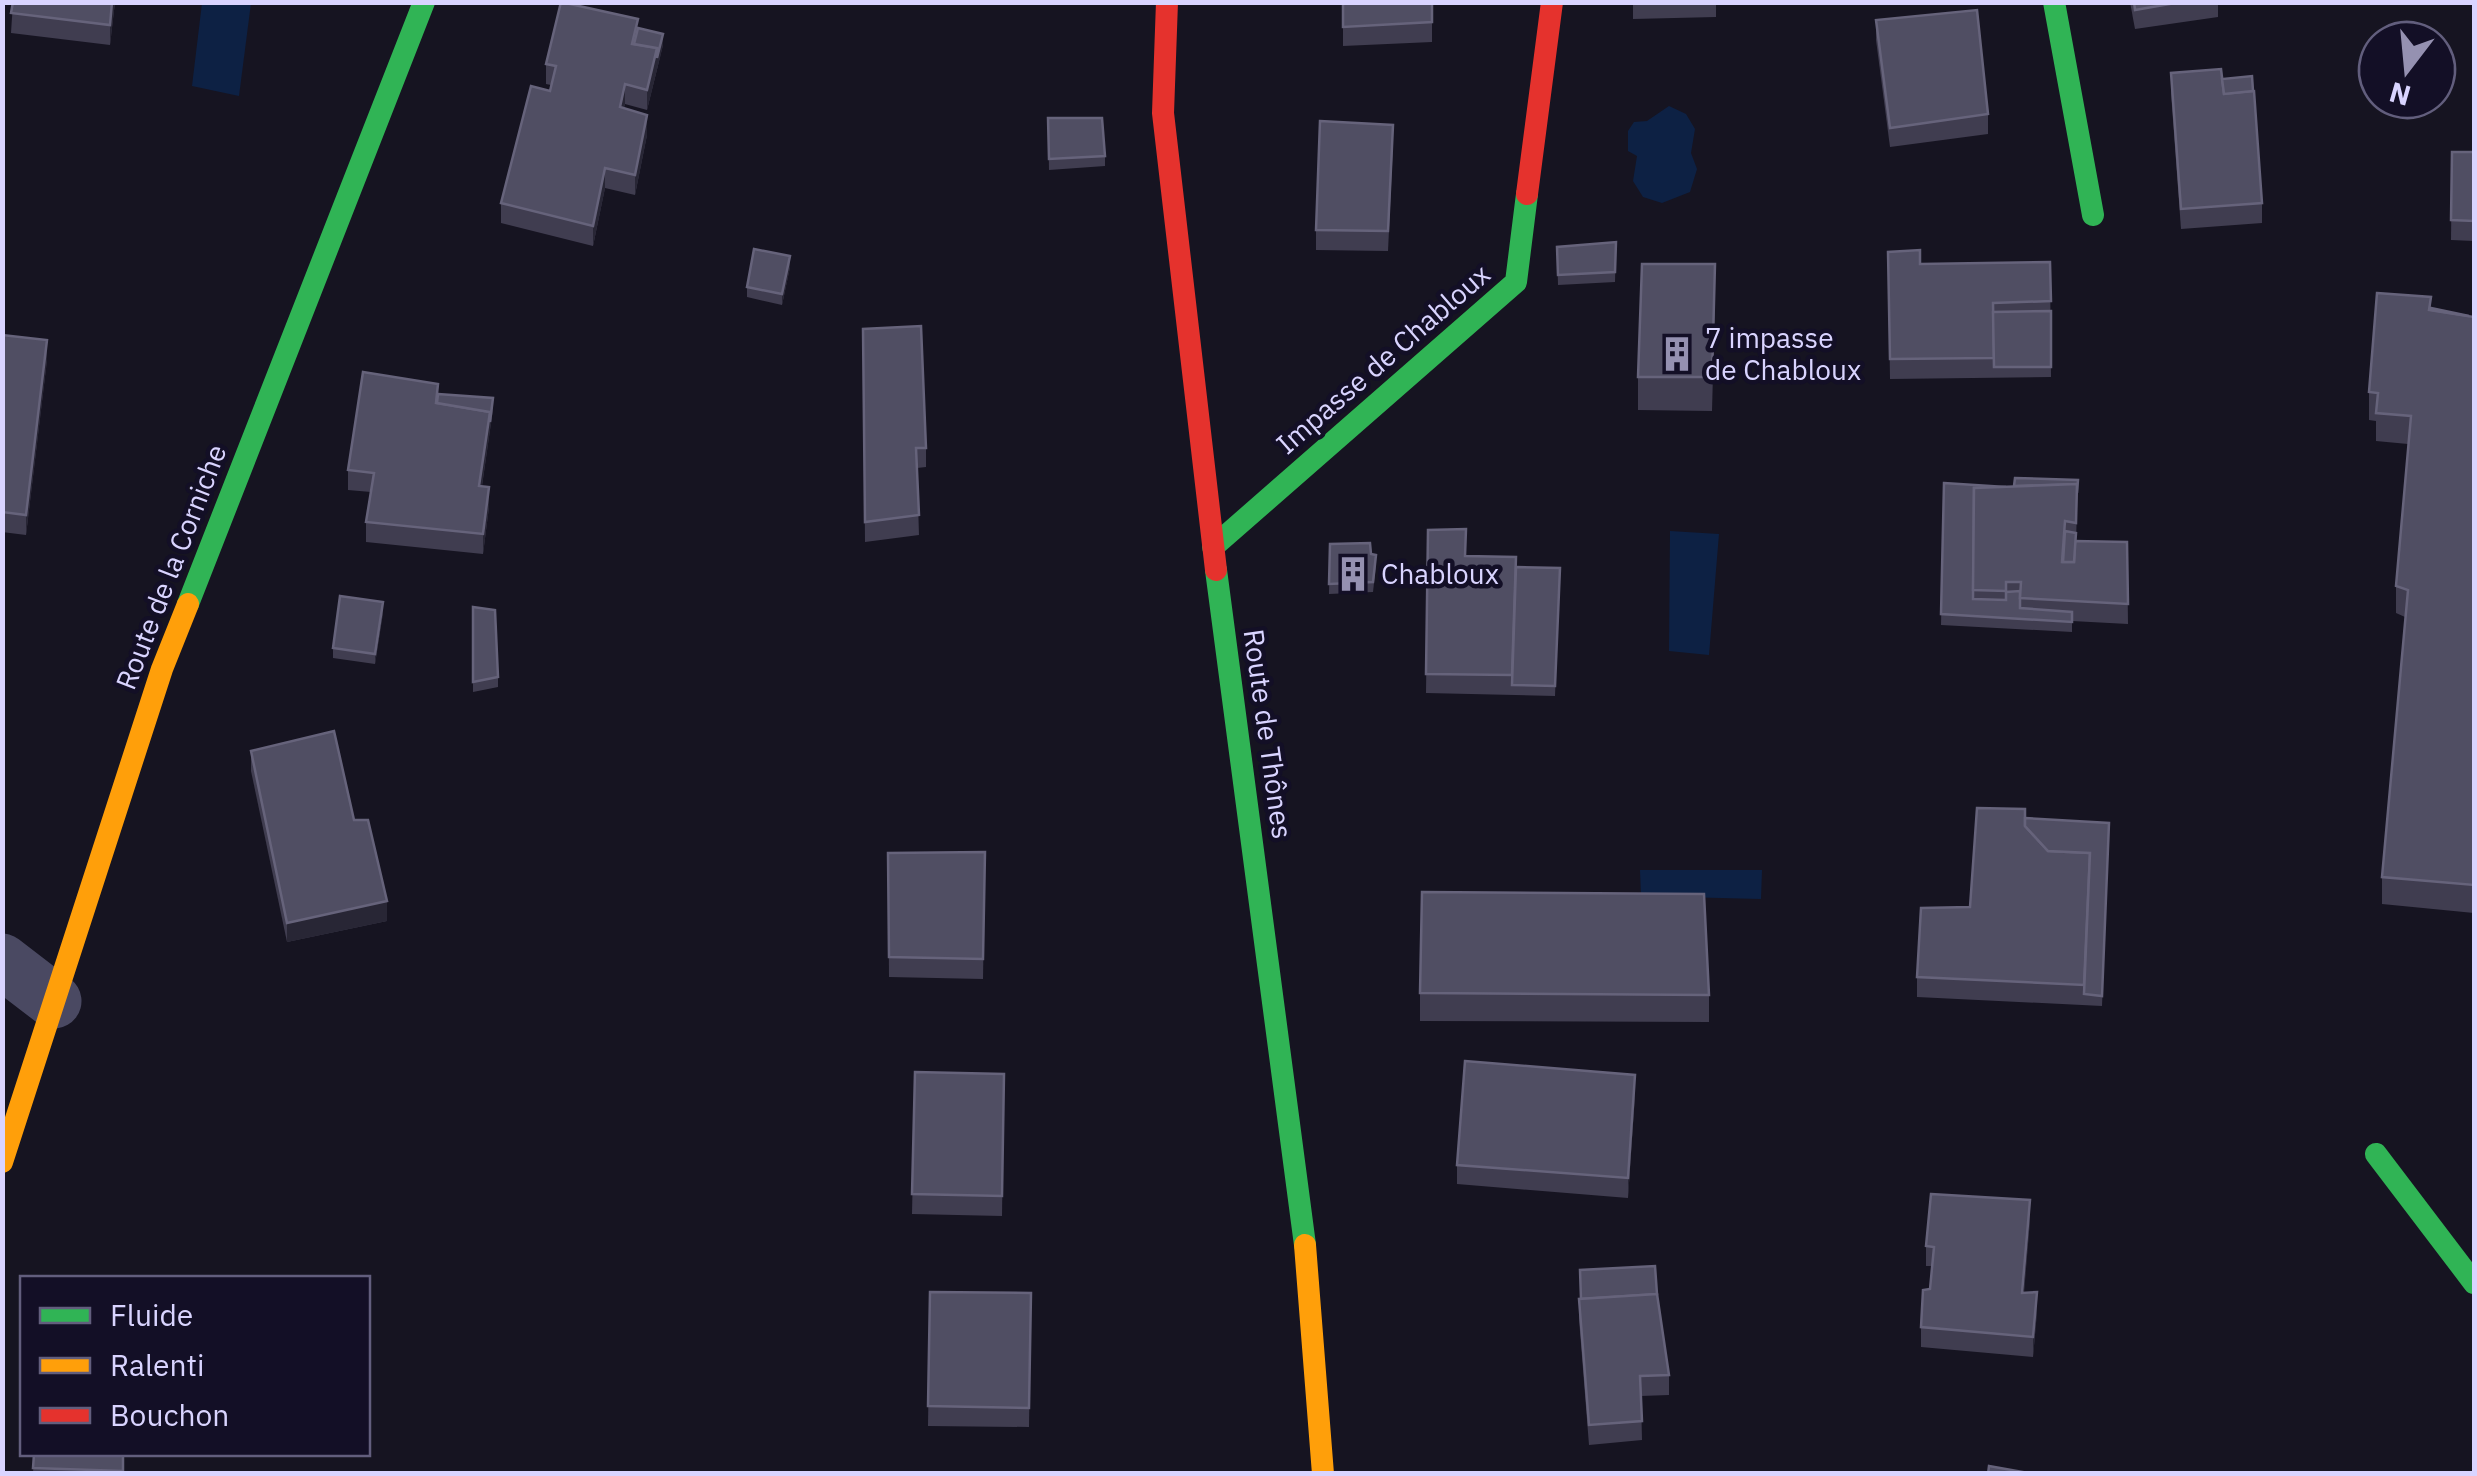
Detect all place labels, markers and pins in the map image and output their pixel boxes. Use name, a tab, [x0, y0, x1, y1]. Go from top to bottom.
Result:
place label: 7 impasse de Chabloux	[1705, 319, 1861, 388]
building icon: 7 impasse de Chabloux	[1658, 335, 1696, 373]
building icon: Chabloux	[1334, 555, 1372, 593]
place label: Chabloux	[1381, 555, 1499, 592]

